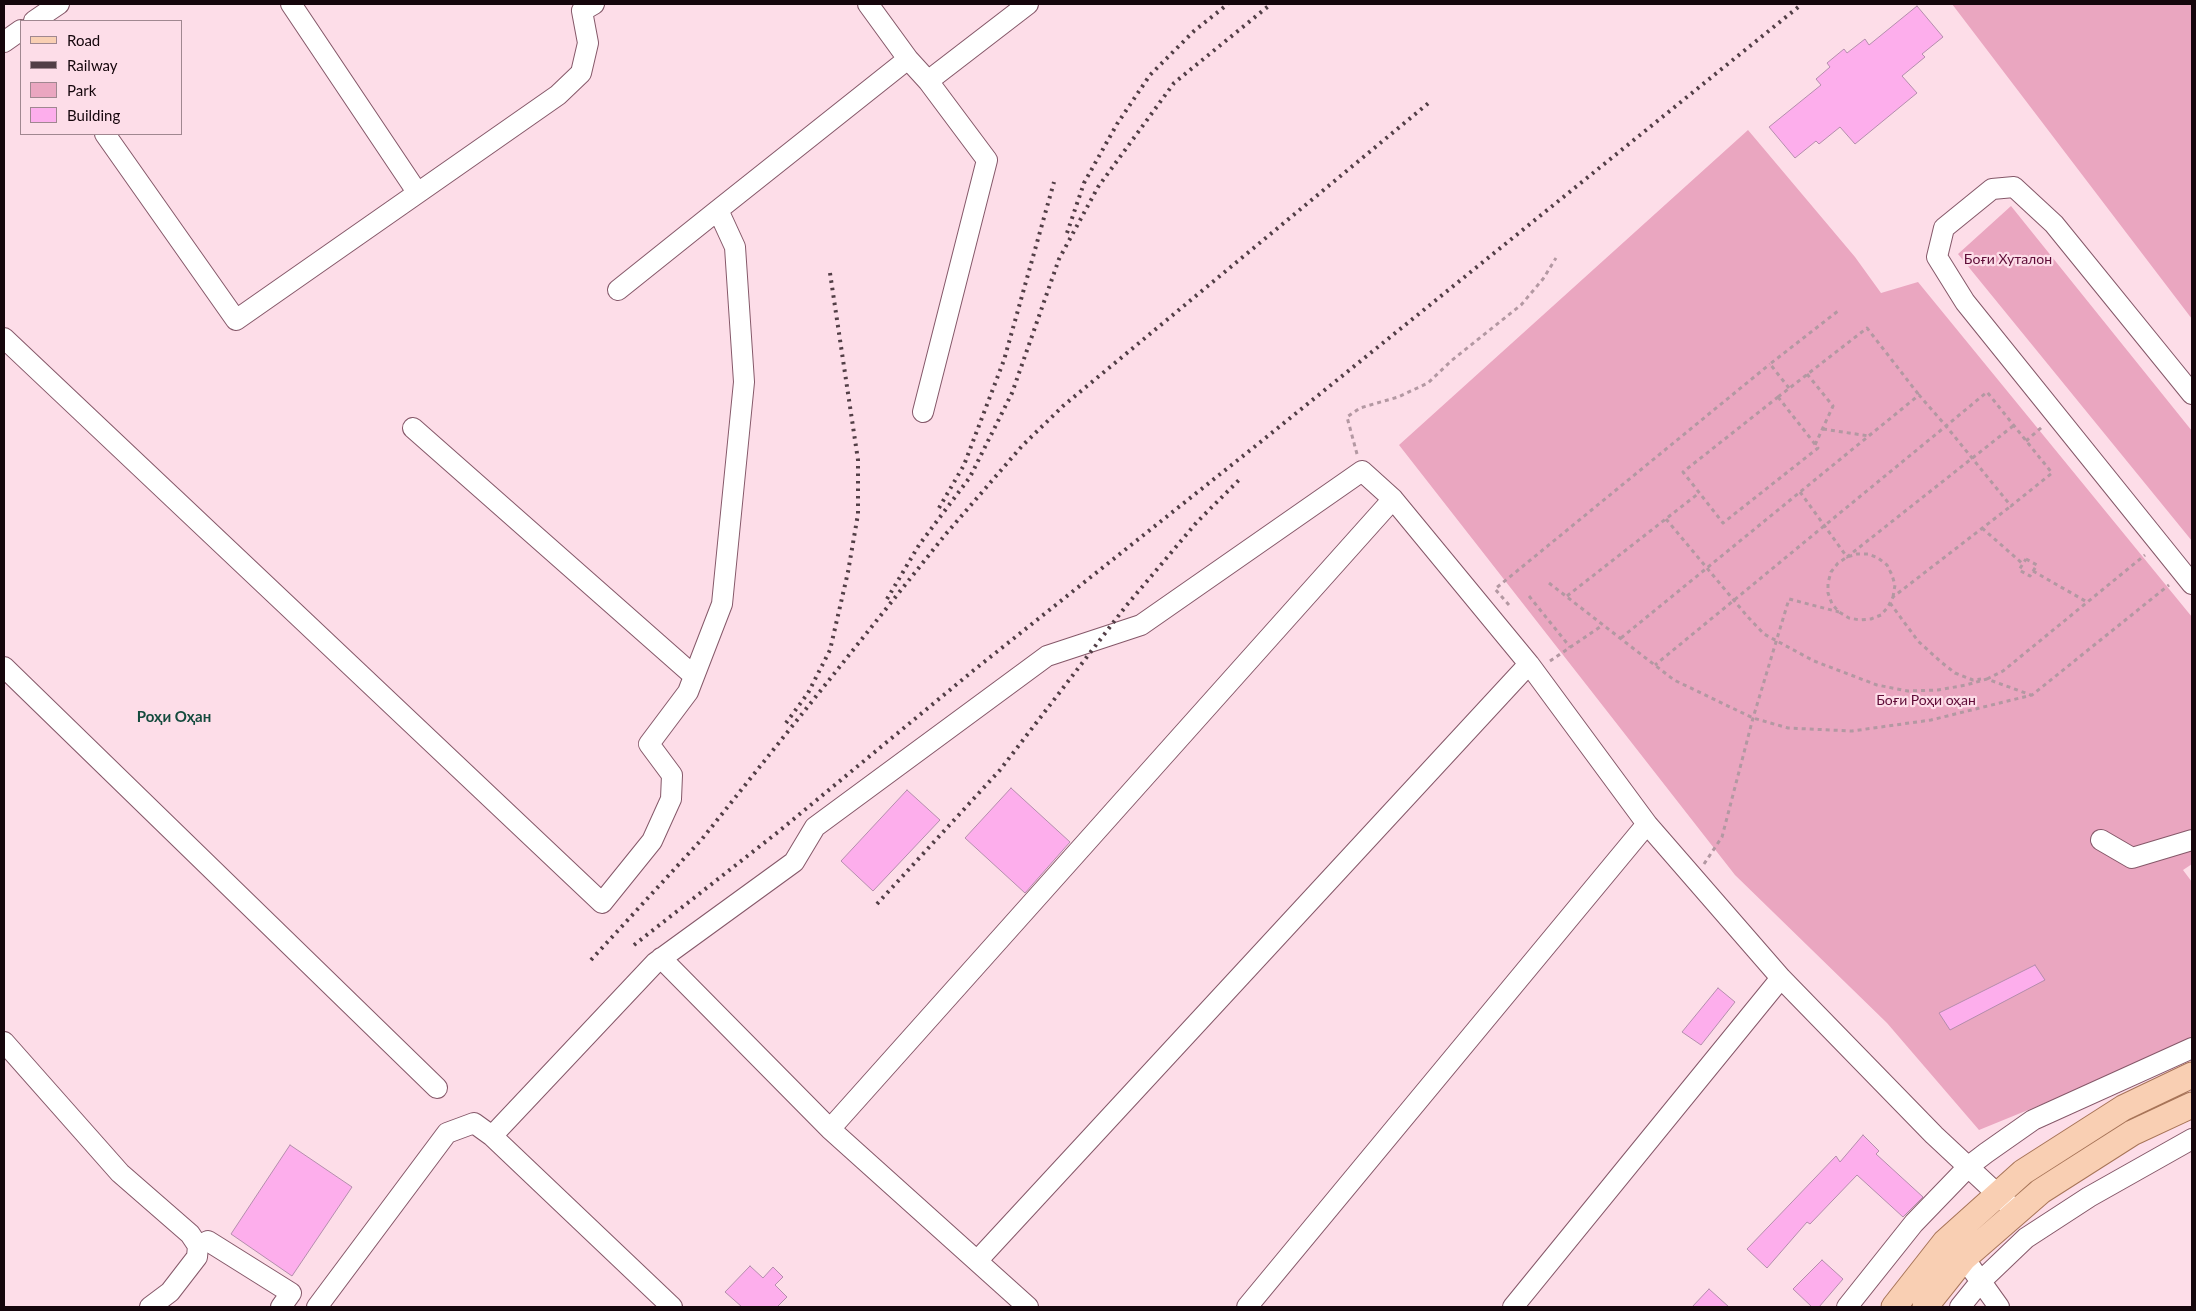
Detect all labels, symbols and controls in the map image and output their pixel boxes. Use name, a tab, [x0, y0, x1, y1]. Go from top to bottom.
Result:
legend	[20, 20, 182, 135]
text: Road	[67, 31, 100, 49]
text: Railway	[67, 56, 118, 74]
text: Park	[67, 81, 96, 99]
text: Building	[67, 106, 120, 124]
park label: Боғи Хуталон	[1964, 251, 2052, 267]
park label: Боғи Роҳи оҳан	[1876, 692, 1976, 708]
district label: Роҳи Оҳан	[137, 708, 211, 726]

